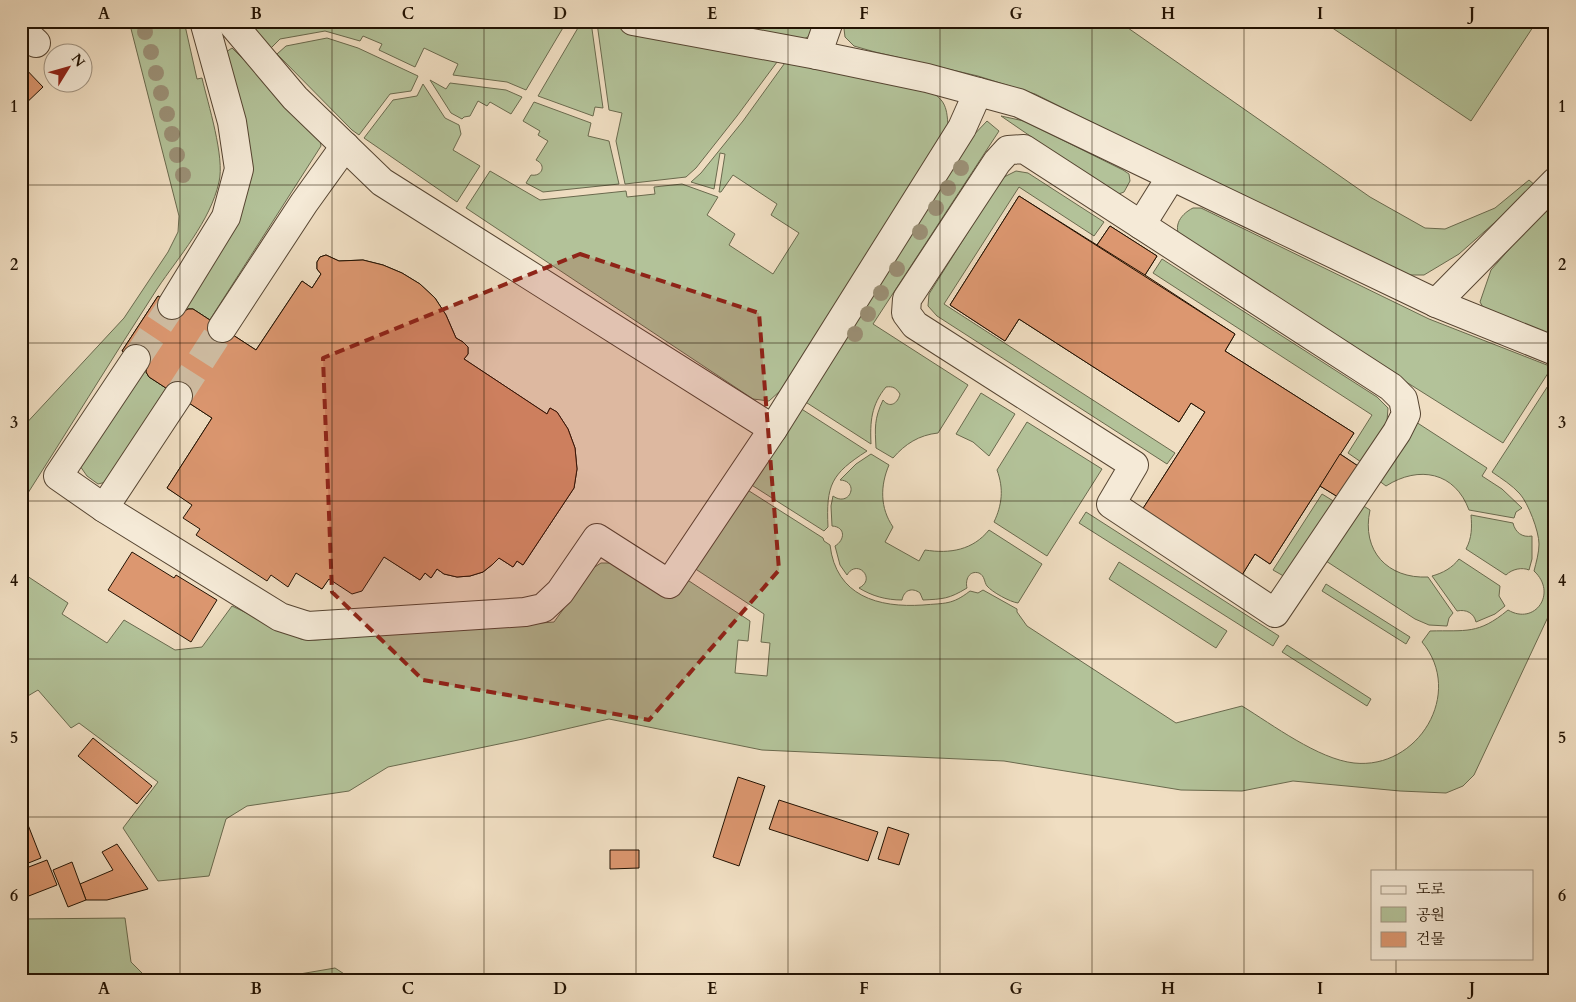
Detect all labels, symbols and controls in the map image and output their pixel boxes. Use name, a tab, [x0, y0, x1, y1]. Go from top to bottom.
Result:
text: A	[98, 3, 110, 25]
text: B	[250, 3, 262, 25]
text: C	[402, 3, 414, 25]
text: D	[553, 3, 567, 25]
text: E	[707, 3, 717, 25]
text: F	[859, 3, 869, 25]
text: G	[1009, 3, 1023, 25]
text: H	[1161, 3, 1175, 25]
text: I	[1317, 3, 1323, 25]
text: J	[1467, 3, 1475, 25]
north arrow	[42, 42, 92, 92]
text: N	[67, 50, 89, 71]
text: 1	[10, 96, 18, 118]
text: 1	[1558, 96, 1566, 118]
text: 2	[10, 254, 18, 276]
text: 2	[1558, 254, 1566, 276]
text: 3	[10, 412, 18, 434]
text: 3	[1558, 412, 1566, 434]
text: 4	[10, 570, 18, 592]
text: 4	[1558, 570, 1566, 592]
text: 5	[10, 727, 18, 749]
text: 5	[1558, 727, 1566, 749]
legend	[1371, 870, 1534, 960]
text: 도로	[1416, 879, 1445, 899]
text: 6	[10, 885, 18, 907]
text: 6	[1558, 885, 1566, 907]
text: 공원	[1416, 905, 1445, 925]
text: 건물	[1416, 929, 1445, 949]
text: A	[98, 978, 110, 1000]
text: B	[250, 978, 262, 1000]
text: C	[402, 978, 414, 1000]
text: D	[553, 978, 567, 1000]
text: E	[707, 978, 717, 1000]
text: F	[859, 978, 869, 1000]
text: G	[1009, 978, 1023, 1000]
text: H	[1161, 978, 1175, 1000]
text: I	[1317, 978, 1323, 1000]
text: J	[1467, 978, 1475, 1000]

